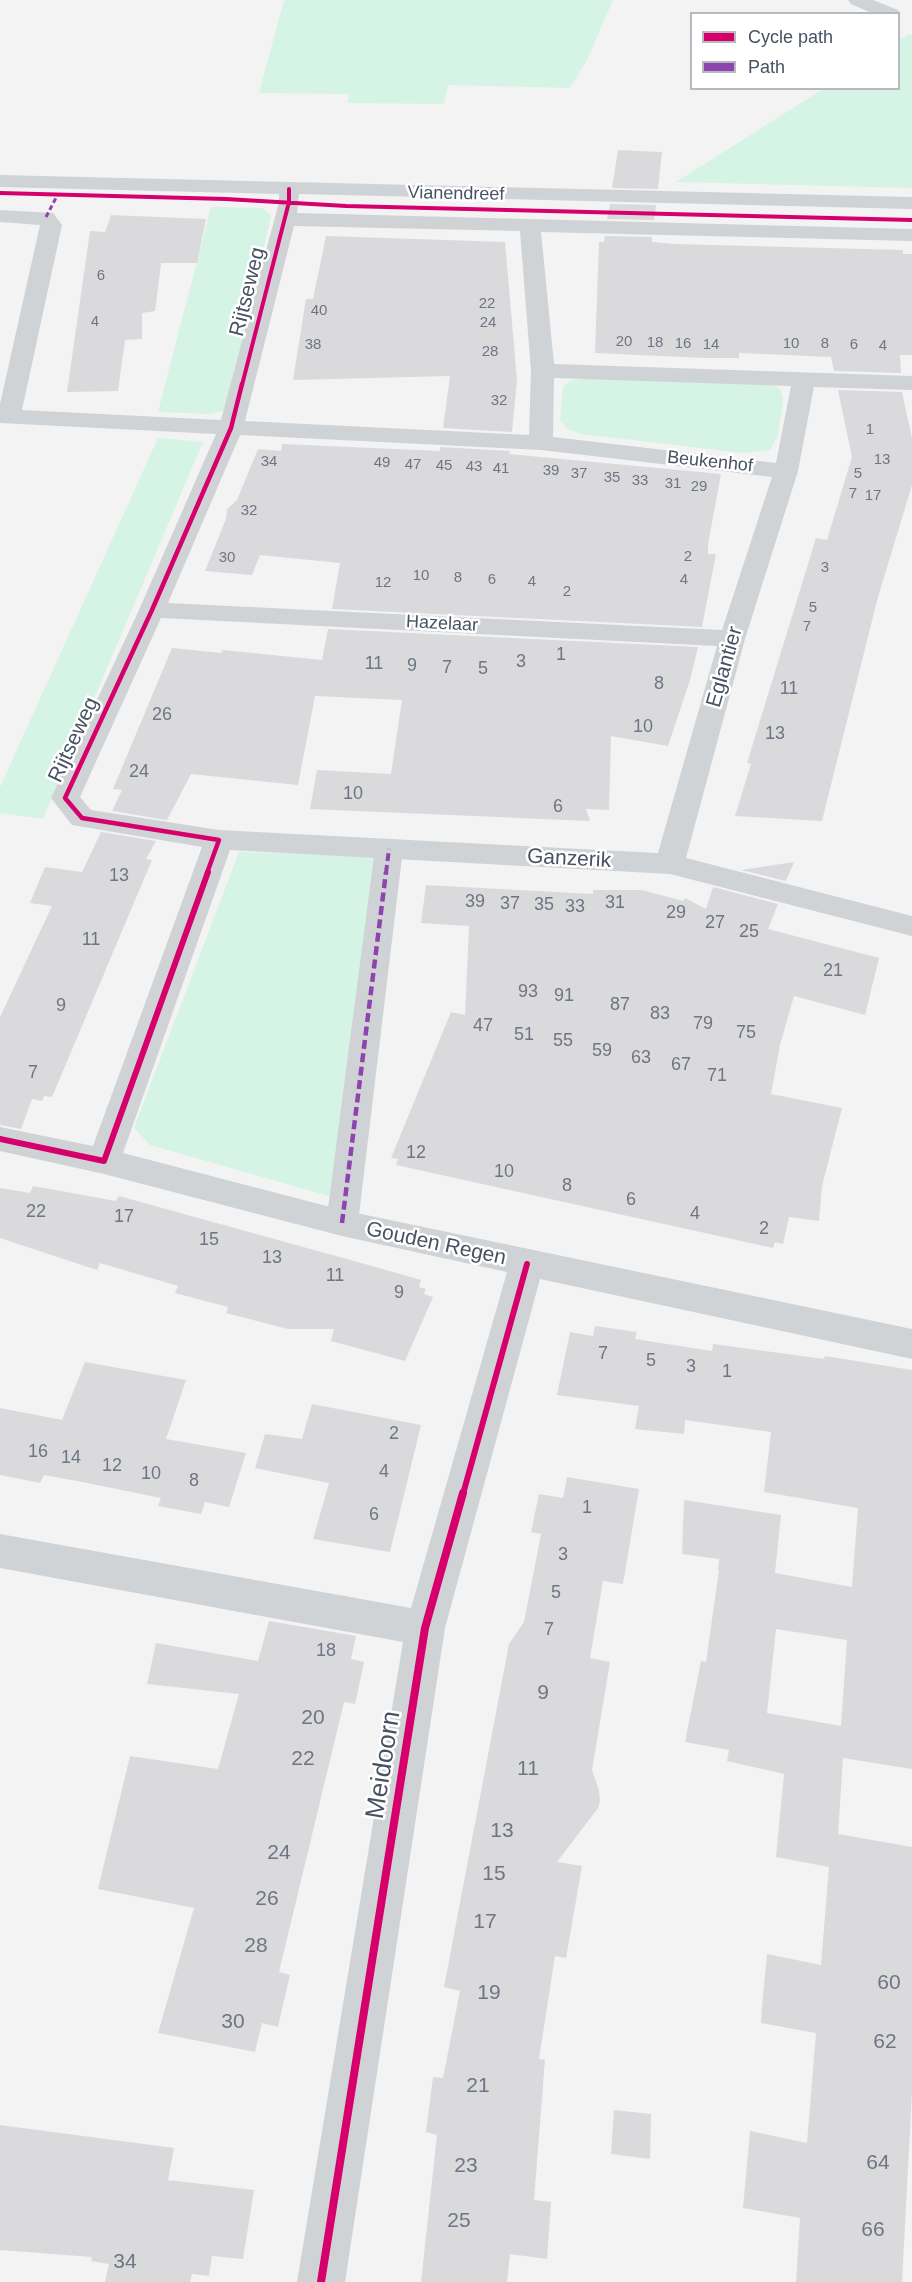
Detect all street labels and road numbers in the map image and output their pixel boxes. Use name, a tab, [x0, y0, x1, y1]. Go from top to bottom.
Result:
street label: Vianendreef	[407, 182, 505, 206]
street label: Rijtseweg	[225, 245, 271, 339]
street label: Beukenhof	[666, 447, 754, 477]
street label: Hazelaar	[405, 611, 479, 637]
street label: Eglantier	[701, 624, 749, 710]
street label: Rijtseweg	[43, 693, 105, 787]
street label: Ganzerik	[526, 844, 612, 874]
street label: Gouden Regen	[364, 1217, 508, 1271]
street label: Meidoorn	[360, 1709, 408, 1821]

